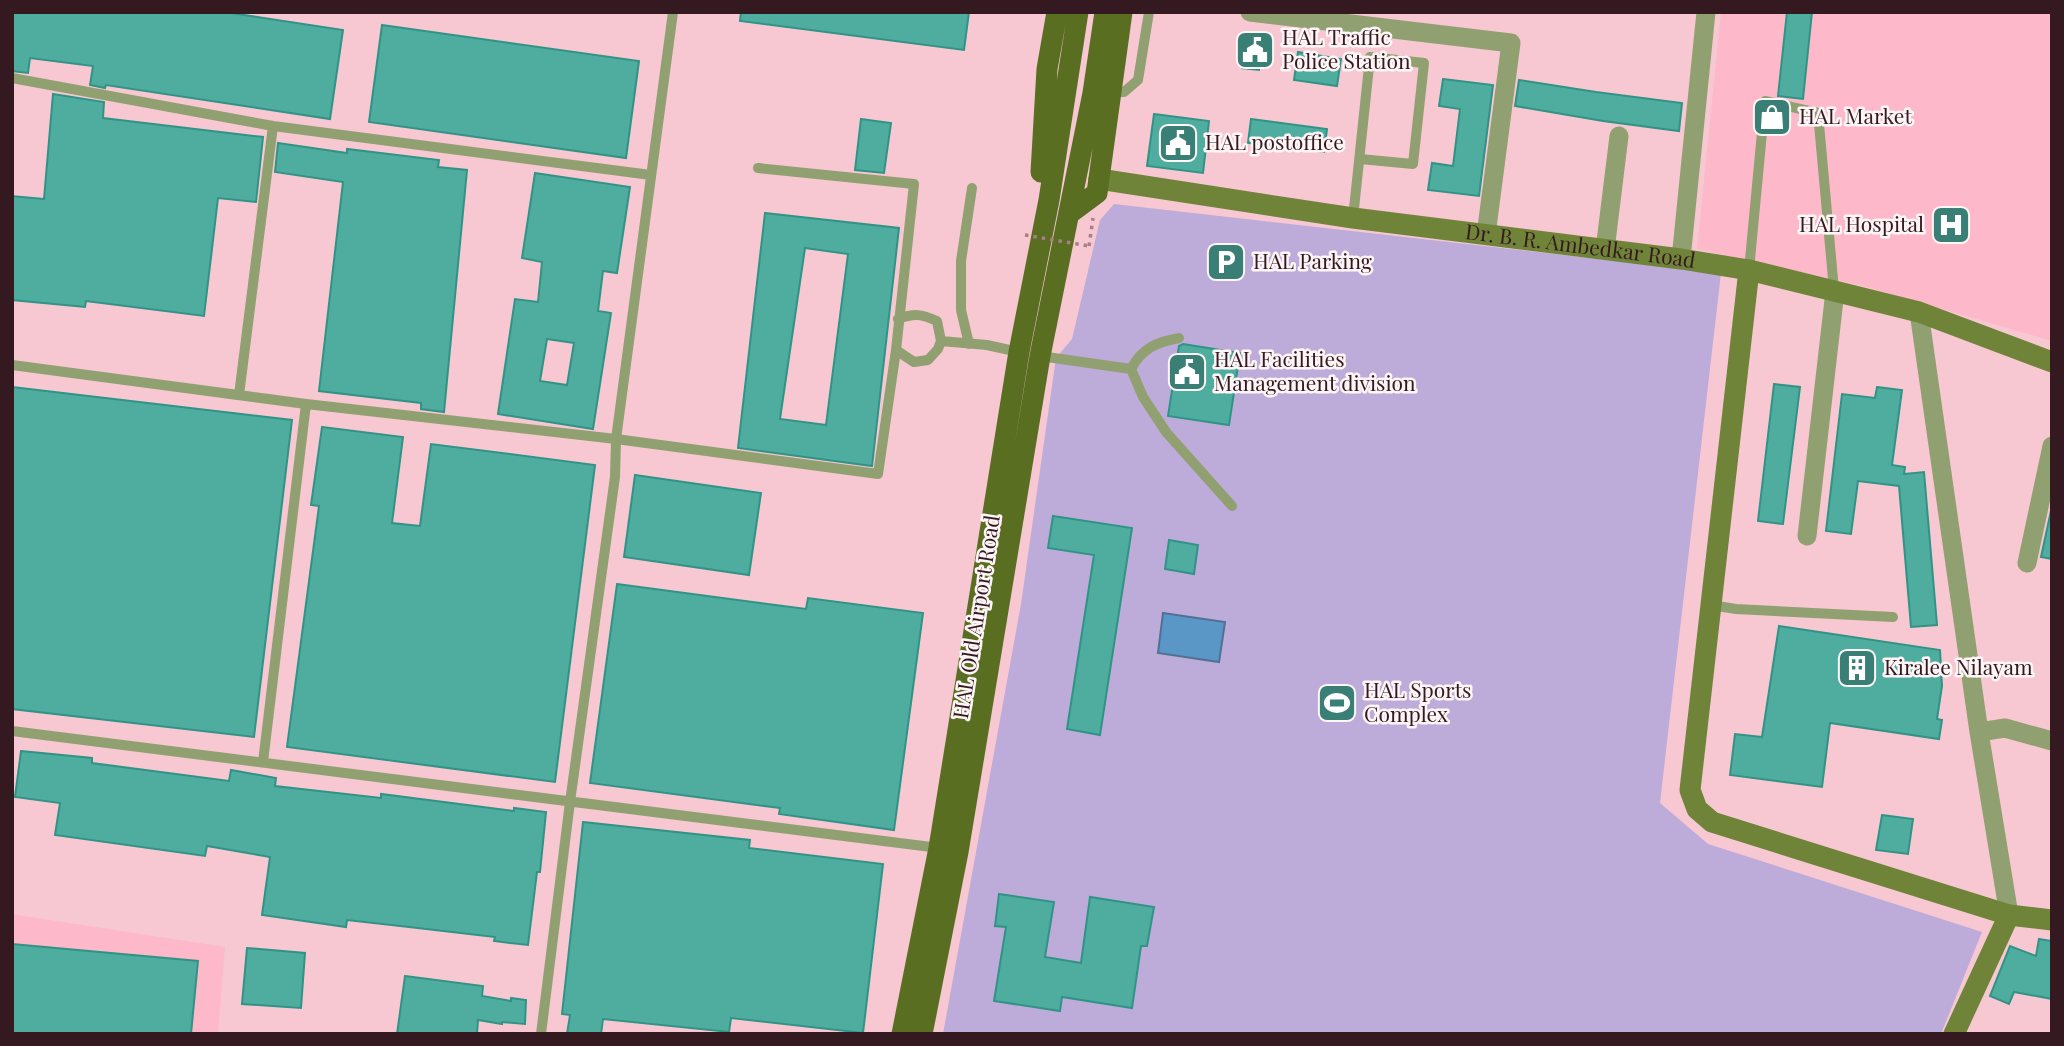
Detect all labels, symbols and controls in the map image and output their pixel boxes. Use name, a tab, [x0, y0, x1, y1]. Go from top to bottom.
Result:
place label: HAL Traffic Police Station	[1282, 22, 1411, 74]
public building icon: HAL Traffic Police Station	[1234, 29, 1276, 71]
shop icon: HAL Market	[1751, 96, 1793, 138]
place label: HAL Market	[1799, 101, 1912, 129]
public building icon: HAL postoffice	[1157, 122, 1199, 164]
place label: HAL postoffice	[1205, 127, 1344, 155]
hospital icon: HAL Hospital	[1930, 204, 1972, 246]
place label: HAL Hospital	[1799, 209, 1924, 237]
street label: Dr. B. R. Ambedkar Road	[1464, 216, 1698, 273]
parking icon: HAL Parking	[1205, 241, 1247, 283]
place label: HAL Parking	[1253, 246, 1372, 274]
place label: HAL Facilities Management division	[1214, 344, 1416, 396]
public building icon: HAL Facilities Management division	[1166, 351, 1208, 393]
street label: HAL Old Airport Road	[945, 513, 1005, 721]
building icon: Kiralee Nilayam	[1836, 647, 1878, 689]
place label: Kiralee Nilayam	[1884, 652, 2033, 680]
place label: HAL Sports Complex	[1364, 675, 1472, 727]
sports icon: HAL Sports Complex	[1316, 682, 1358, 724]

